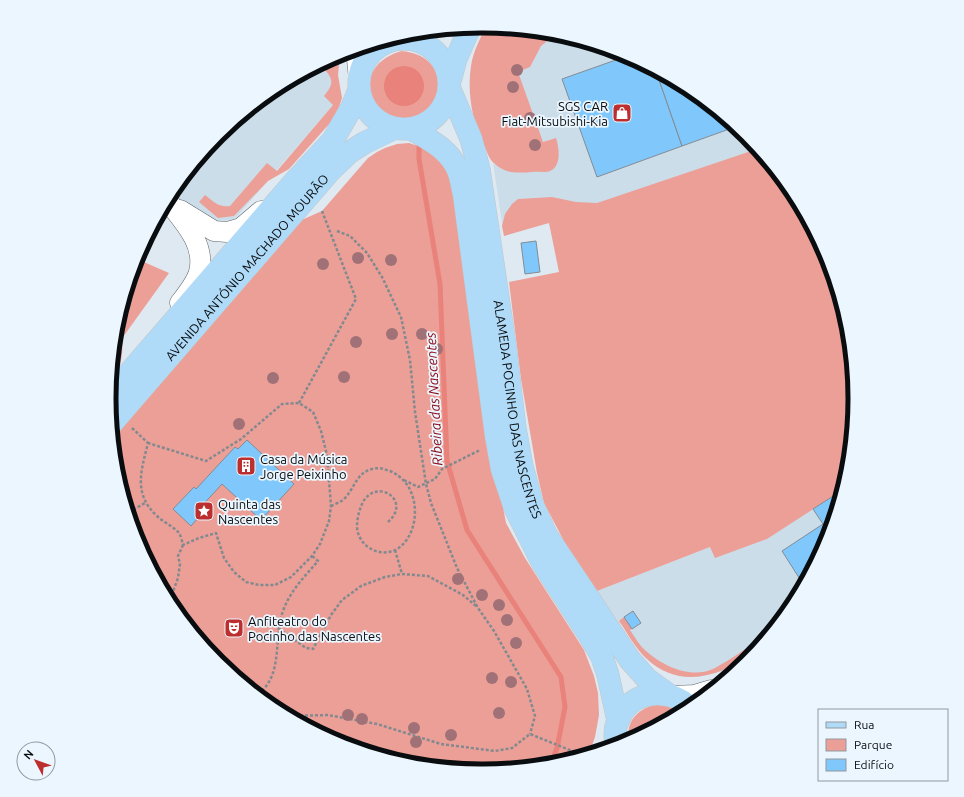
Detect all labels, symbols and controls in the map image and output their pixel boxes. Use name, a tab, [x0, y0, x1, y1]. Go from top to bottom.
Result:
place label: SGS CAR Fiat-Mitsubishi-Kia	[501, 99, 608, 128]
shop icon: SGS CAR Fiat-Mitsubishi-Kia	[611, 102, 633, 124]
street label: AVENIDA ANTÓNIO MACHADO MOURÃO	[162, 171, 331, 363]
street label: ALAMEDA POCINHO DAS NASCENTES	[492, 299, 545, 521]
water label: Ribeira das Nascentes	[423, 332, 445, 466]
place label: Casa da Música Jorge Peixinho	[260, 452, 347, 481]
building icon: Casa da Música Jorge Peixinho	[235, 455, 257, 477]
place label: Quinta das Nascentes	[218, 497, 281, 526]
place icon: Quinta das Nascentes	[193, 500, 215, 522]
place label: Anfiteatro do Pocinho das Nascentes	[248, 614, 381, 643]
theatre icon: Anfiteatro do Pocinho das Nascentes	[223, 617, 245, 639]
legend	[818, 709, 948, 781]
text: Rua	[854, 718, 875, 731]
text: Parque	[854, 738, 892, 751]
north arrow	[16, 741, 56, 781]
text: N	[21, 747, 36, 761]
text: Edifício	[854, 758, 894, 771]

